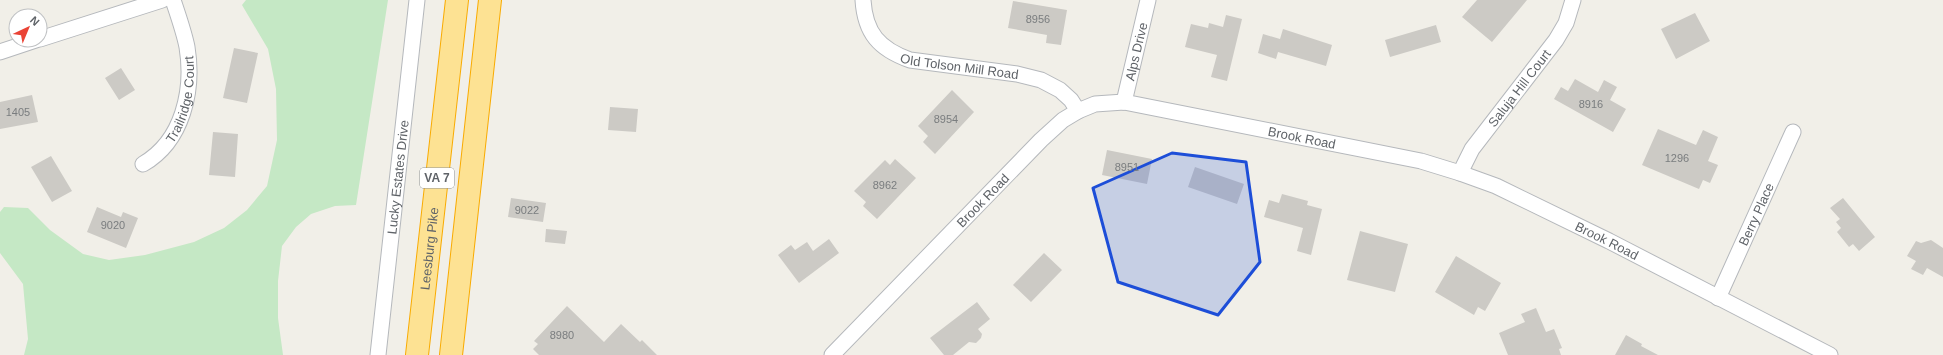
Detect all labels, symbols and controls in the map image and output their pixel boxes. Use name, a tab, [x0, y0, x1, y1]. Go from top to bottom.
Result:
north arrow	[8, 8, 48, 48]
house number: 8956	[1026, 13, 1050, 25]
text: N	[28, 14, 42, 28]
street label: Alps Drive	[1122, 21, 1150, 82]
street label: Saluja Hill Court	[1485, 46, 1554, 129]
street label: Old Tolson Mill Road	[898, 50, 1020, 82]
street label: Trailridge Court	[162, 55, 197, 145]
house number: 8916	[1579, 98, 1603, 110]
house number: 1405	[6, 106, 30, 118]
house number: 8954	[934, 113, 958, 125]
street label: Lucky Estates Drive	[384, 119, 411, 235]
street label: Brook Road	[1267, 123, 1337, 151]
house number: 1296	[1665, 152, 1689, 164]
house number: 8951	[1115, 161, 1139, 173]
road number: VA 7	[420, 168, 454, 188]
street label: Brook Road	[953, 170, 1012, 230]
house number: 8962	[873, 179, 897, 191]
street label: Berry Place	[1735, 180, 1777, 248]
house number: 9022	[515, 204, 539, 216]
street label: Leesburg Pike	[417, 207, 441, 291]
street label: Brook Road	[1573, 218, 1641, 262]
house number: 9020	[101, 219, 125, 231]
house number: 8980	[550, 329, 574, 341]

